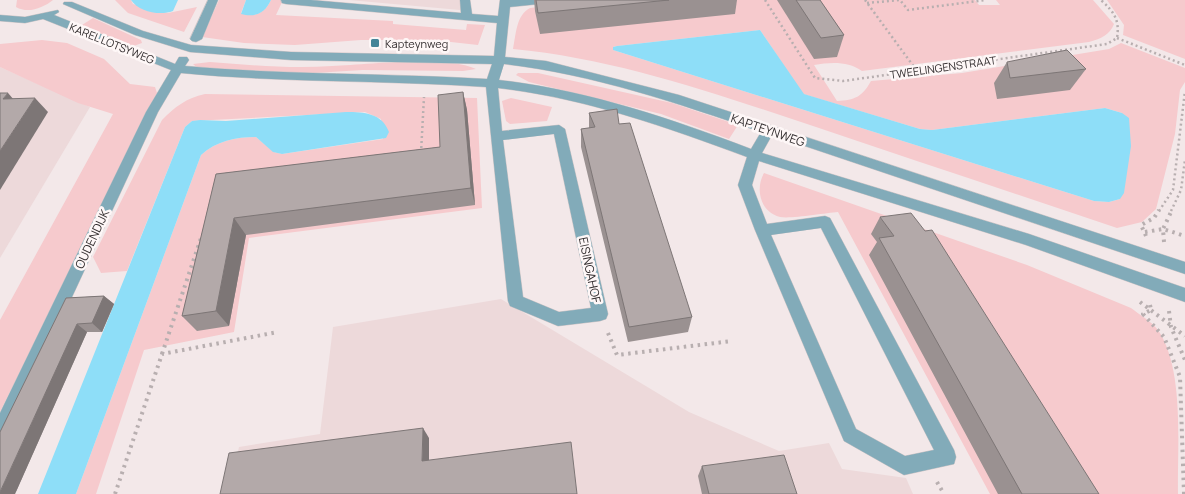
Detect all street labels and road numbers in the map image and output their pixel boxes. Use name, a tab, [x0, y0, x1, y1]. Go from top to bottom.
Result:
street label: KAREL LOTSYWEG	[67, 19, 157, 67]
street label: TWEELINGENSTRAAT	[889, 52, 998, 82]
street label: KAPTEYNWEG	[729, 109, 808, 151]
street label: OUDENDIJK	[71, 206, 114, 271]
street label: EISINGAHOF	[575, 236, 605, 304]

